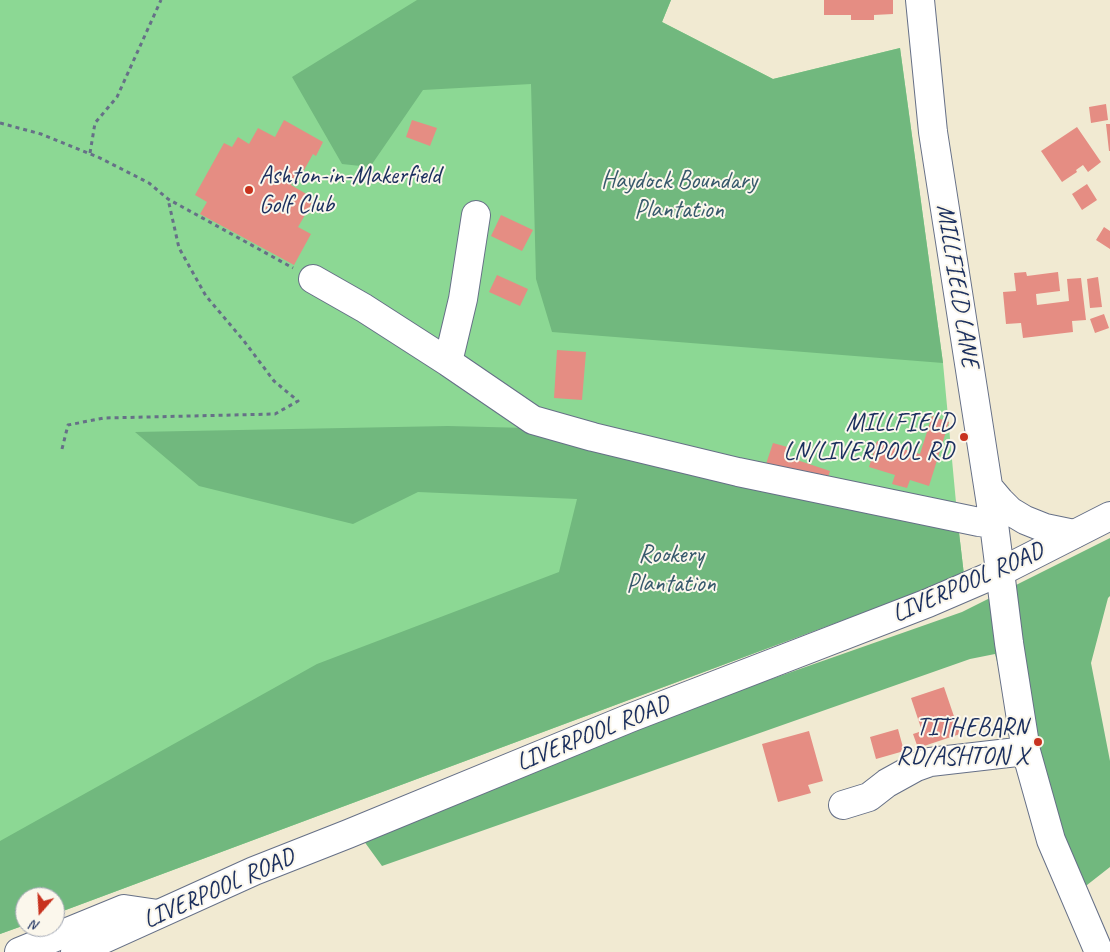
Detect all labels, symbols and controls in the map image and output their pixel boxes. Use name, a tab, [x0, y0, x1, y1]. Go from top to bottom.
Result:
place label: Ashton-in-Makerfield Golf Club	[259, 161, 441, 220]
park label: Haydock Boundary Plantation	[601, 166, 757, 225]
marker: Ashton-in-Makerfield Golf Club	[243, 184, 255, 196]
street label: MILLFIELD LANE	[929, 202, 985, 370]
place label: MILLFIELD LN/LIVERPOOL RD	[783, 408, 954, 467]
marker: MILLFIELD LN/LIVERPOOL RD	[958, 431, 970, 443]
street label: LIVERPOOL ROAD	[888, 536, 1048, 630]
park label: Rookery Plantation	[626, 540, 716, 599]
street label: LIVERPOOL ROAD	[512, 690, 674, 778]
place label: TITHEBARN RD/ASHTON X	[896, 713, 1028, 772]
marker: TITHEBARN RD/ASHTON X	[1032, 736, 1044, 748]
street label: LIVERPOOL ROAD	[139, 842, 299, 936]
north arrow	[15, 887, 65, 937]
text: N	[28, 916, 42, 935]

